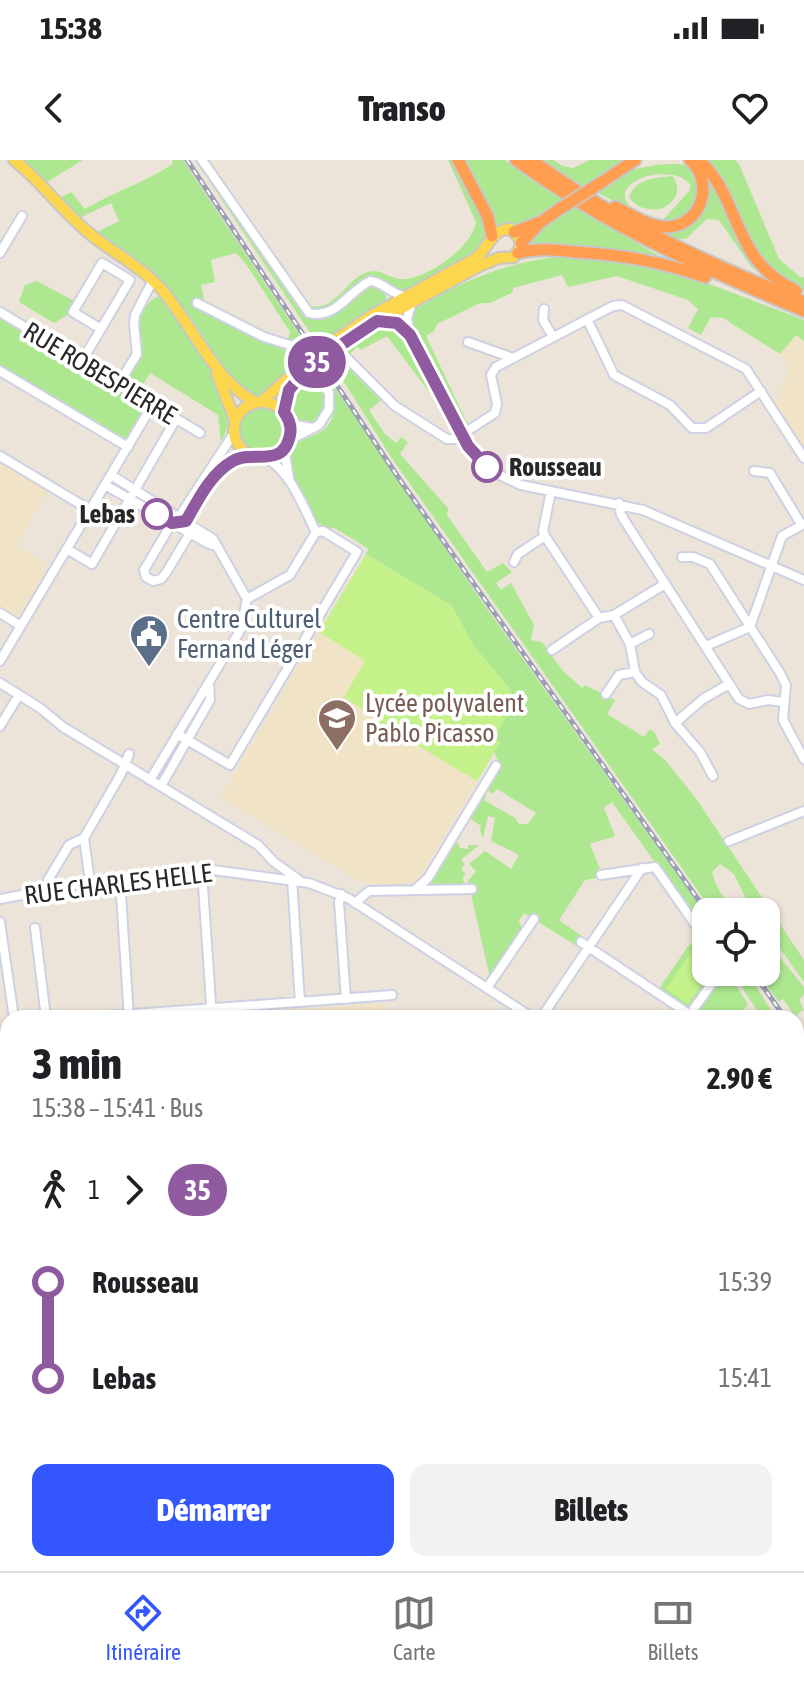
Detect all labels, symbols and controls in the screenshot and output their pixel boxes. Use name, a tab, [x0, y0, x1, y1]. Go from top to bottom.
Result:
text: 15:38	[40, 11, 102, 45]
icon: back	[32, 86, 76, 130]
icon: heart	[728, 86, 772, 130]
text: Transo	[358, 87, 446, 129]
street label: RUE ROBESPIERRE	[18, 316, 182, 430]
line badge: 35	[281, 336, 353, 388]
text: 35	[304, 346, 330, 378]
marker: Rousseau	[472, 452, 502, 482]
place label: Rousseau	[509, 452, 602, 482]
place label: Lebas	[80, 499, 135, 529]
marker: Lebas	[142, 499, 172, 529]
place label: Centre Culturel Fernand Léger	[177, 604, 321, 664]
public building icon: Centre Culturel Fernand Léger	[128, 613, 170, 668]
place label: Lycée polyvalent Pablo Picasso	[365, 688, 524, 748]
school or university icon: Lycée polyvalent Pablo Picasso	[316, 697, 358, 752]
street label: RUE CHARLES HELLE	[23, 858, 213, 910]
map controls	[692, 898, 780, 986]
button: locate	[692, 898, 780, 986]
text: 3 min	[32, 1038, 122, 1088]
text: 2.90 €	[707, 1061, 772, 1095]
text: 15:38 – 15:41 · Bus	[32, 1093, 203, 1123]
icon: walk	[32, 1168, 76, 1212]
icon: forward	[112, 1168, 156, 1212]
text: 35	[184, 1174, 211, 1206]
text: 1	[88, 1175, 100, 1205]
text: Rousseau	[92, 1265, 199, 1299]
text: 15:39	[718, 1267, 772, 1297]
text: Lebas	[92, 1361, 156, 1395]
text: 15:41	[718, 1363, 772, 1393]
button: Démarrer	[32, 1464, 394, 1556]
button: Billets	[410, 1464, 772, 1556]
tab: Itinéraire	[106, 1591, 181, 1665]
tab: Carte	[392, 1591, 436, 1665]
tab: Billets	[647, 1591, 698, 1665]

